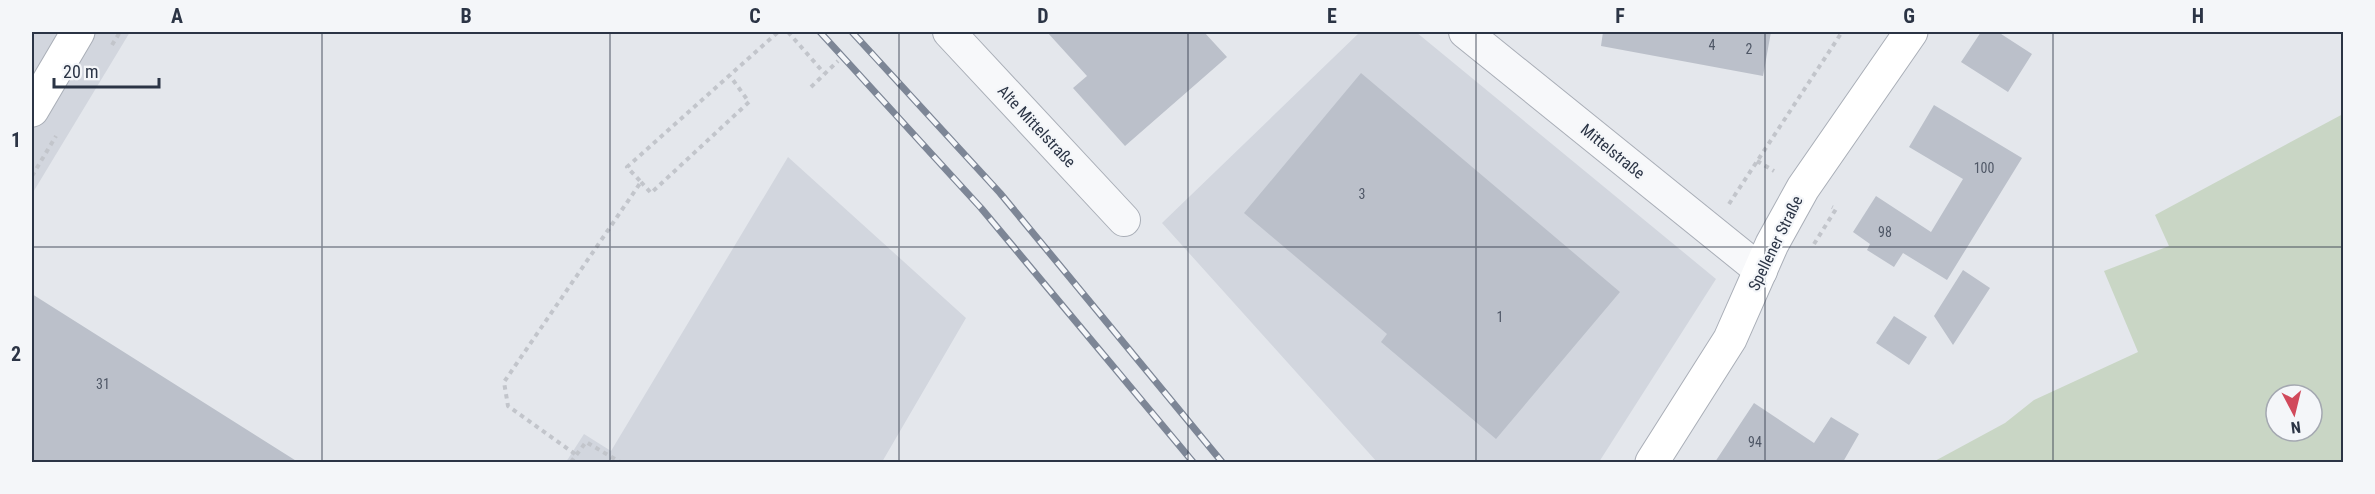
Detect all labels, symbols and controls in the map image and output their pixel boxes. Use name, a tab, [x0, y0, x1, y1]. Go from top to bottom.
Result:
text: A	[171, 4, 183, 28]
text: B	[460, 4, 472, 28]
text: C	[749, 4, 761, 28]
text: D	[1037, 4, 1049, 28]
text: E	[1327, 4, 1337, 28]
text: F	[1615, 4, 1625, 28]
text: G	[1903, 4, 1915, 28]
text: H	[2192, 4, 2204, 28]
house number: 4	[1709, 37, 1716, 53]
house number: 2	[1746, 41, 1753, 57]
scale bar	[54, 51, 159, 89]
text: 20 m	[63, 61, 98, 82]
street label: Alte Mittelstraße	[994, 81, 1079, 171]
street label: Mittelstraße	[1577, 120, 1648, 183]
text: 1	[11, 128, 21, 152]
house number: 100	[1974, 160, 1994, 176]
house number: 3	[1359, 186, 1365, 202]
street label: Spellener Straße	[1744, 193, 1807, 294]
house number: 98	[1878, 224, 1892, 240]
house number: 1	[1497, 309, 1503, 325]
text: 2	[11, 342, 21, 366]
house number: 31	[96, 376, 110, 392]
north arrow	[2264, 383, 2324, 443]
text: N	[2290, 417, 2302, 437]
house number: 94	[1748, 434, 1762, 450]

